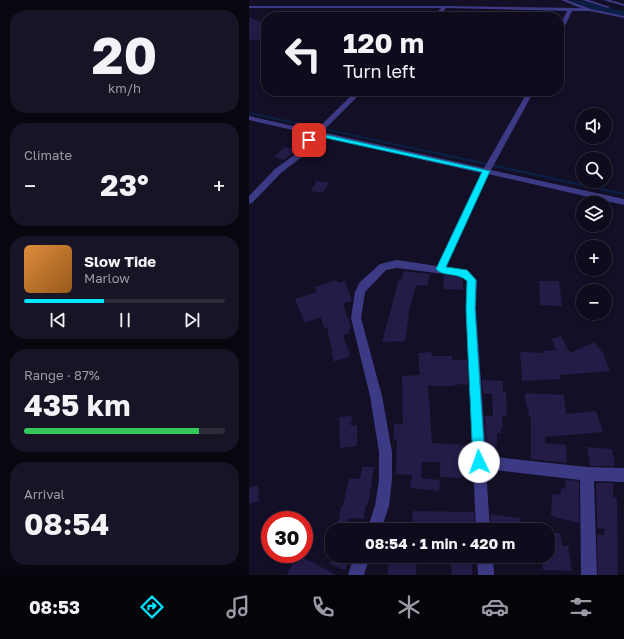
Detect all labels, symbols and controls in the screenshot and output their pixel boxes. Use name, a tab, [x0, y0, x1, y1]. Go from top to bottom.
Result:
text: 20	[92, 23, 157, 85]
text: 120 m	[343, 26, 424, 59]
icon: left	[277, 28, 329, 80]
text: Turn left	[343, 60, 416, 82]
text: km/h	[108, 80, 141, 96]
map controls	[576, 108, 612, 320]
button: sound	[576, 108, 612, 144]
pin	[292, 123, 326, 157]
icon: arrive	[298, 129, 320, 151]
text: Climate	[24, 147, 72, 163]
button: search	[576, 152, 612, 188]
text: 23°	[100, 167, 149, 203]
text: −	[24, 172, 36, 199]
text: +	[213, 172, 225, 199]
button: layers	[576, 196, 612, 232]
button: +	[576, 240, 612, 276]
text: Slow Tide	[84, 252, 156, 270]
text: Marlow	[84, 270, 130, 286]
button: −	[576, 284, 612, 320]
icon: previous	[47, 309, 69, 331]
icon: pause	[114, 309, 136, 331]
icon: next	[181, 309, 203, 331]
text: Range · 87%	[24, 367, 100, 383]
text: 435 km	[24, 387, 131, 423]
position arrow	[458, 441, 500, 483]
text: Arrival	[24, 486, 65, 502]
text: 08:54	[24, 506, 109, 542]
speed limit sign: 30	[261, 511, 313, 563]
text: 08:54 · 1 min · 420 m	[365, 534, 515, 552]
icon: directions	[138, 593, 166, 621]
icon: music	[224, 593, 252, 621]
icon: phone	[309, 593, 337, 621]
icon: climate	[395, 593, 423, 621]
icon: car	[481, 593, 509, 621]
icon: filters	[567, 593, 595, 621]
text: 08:53	[29, 596, 80, 618]

